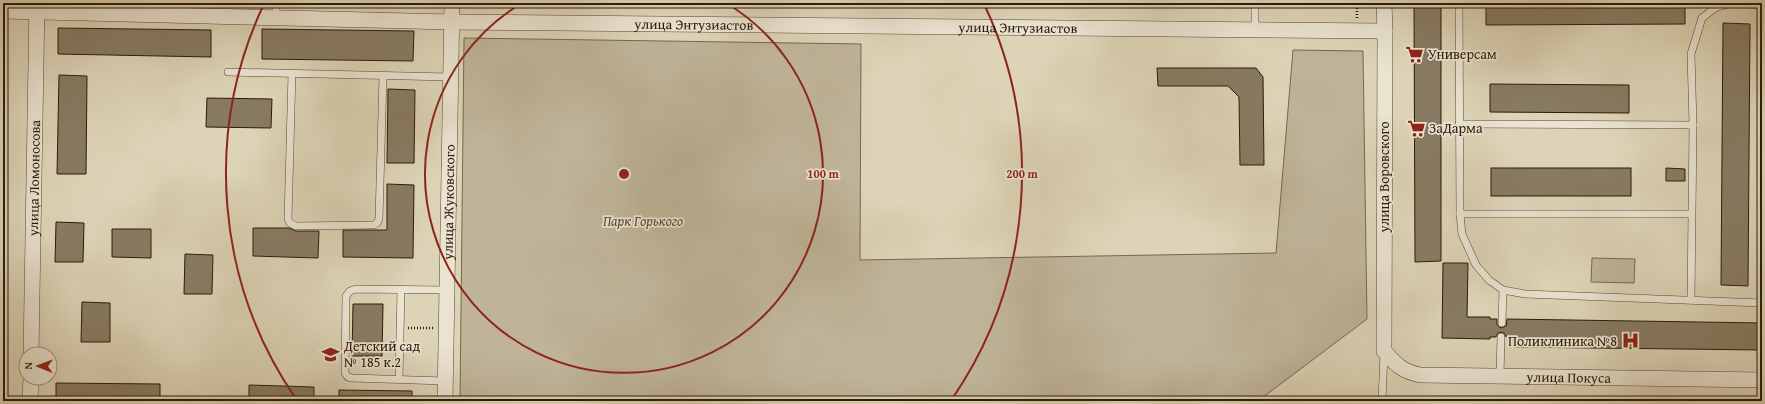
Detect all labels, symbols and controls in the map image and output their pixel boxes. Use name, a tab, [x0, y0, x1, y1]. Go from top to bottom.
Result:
street label: улица Энтузиастов	[633, 14, 754, 35]
street label: улица Энтузиастов	[957, 17, 1078, 38]
supermarket icon: Универсам	[1405, 44, 1425, 64]
place label: Универсам	[1428, 44, 1497, 64]
supermarket icon: ЗаДарма	[1406, 118, 1426, 138]
place label: ЗаДарма	[1429, 118, 1483, 138]
street label: улица Ломоносова	[23, 119, 45, 237]
street label: улица Воровского	[1374, 121, 1394, 234]
street label: улица Жуковского	[437, 144, 460, 261]
text: 100 m	[807, 165, 840, 182]
text: 200 m	[1006, 165, 1039, 182]
centre of rings	[617, 167, 631, 181]
park label: Парк Горького	[603, 211, 683, 231]
place label: Поликлиника №8	[1508, 331, 1617, 351]
hospital icon: Поликлиника №8	[1620, 331, 1640, 351]
place label: Детский сад № 185 к.2	[343, 336, 420, 372]
school or university icon: Детский сад № 185 к.2	[321, 344, 341, 364]
north arrow	[18, 346, 58, 386]
text: N	[20, 361, 36, 370]
street label: улица Покуса	[1525, 367, 1611, 388]

